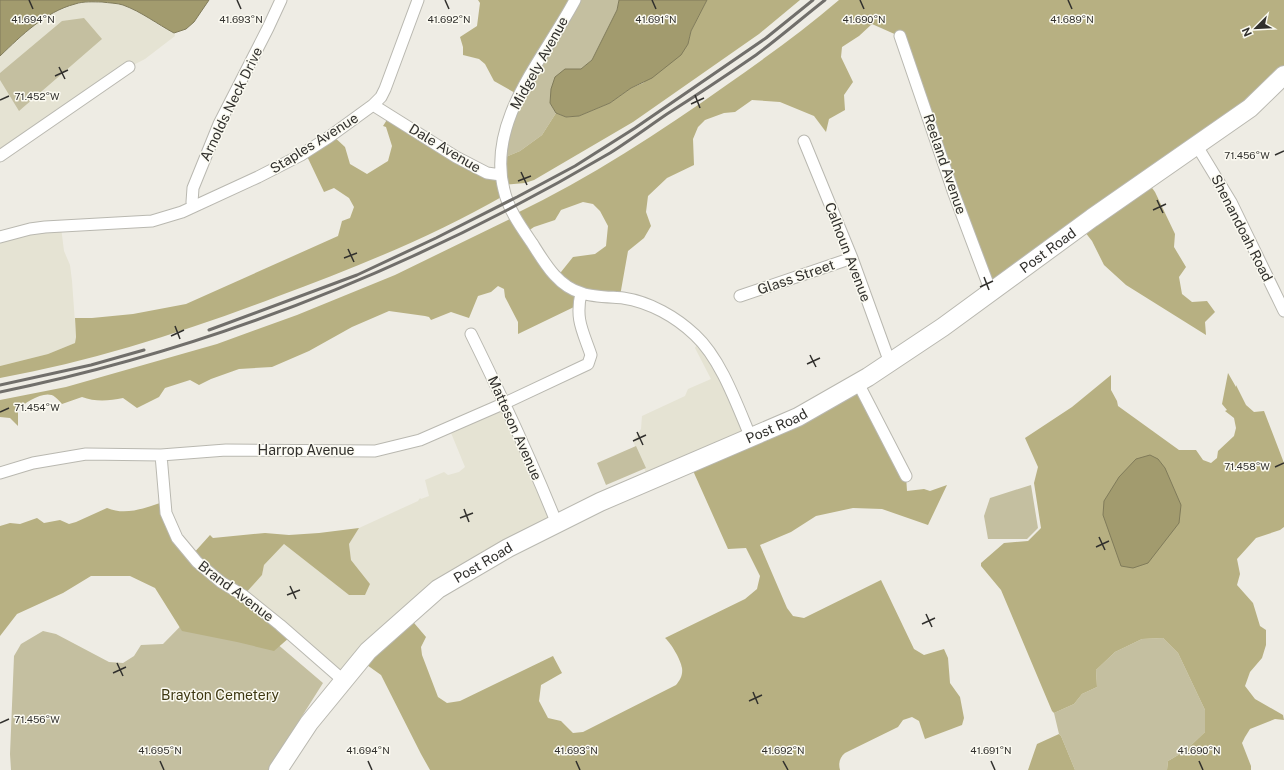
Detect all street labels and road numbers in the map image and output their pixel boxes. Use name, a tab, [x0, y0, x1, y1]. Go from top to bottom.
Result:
street label: Midgely Avenue	[507, 14, 571, 112]
street label: Arnolds Neck Drive	[196, 44, 266, 164]
street label: Staples Avenue	[267, 109, 361, 177]
street label: Reeland Avenue	[920, 112, 970, 216]
street label: Dale Avenue	[406, 120, 484, 176]
street label: Shenandoah Road	[1208, 172, 1276, 284]
street label: Calhoun Avenue	[822, 200, 874, 304]
street label: Post Road	[1017, 224, 1079, 276]
street label: Glass Street	[755, 256, 837, 298]
street label: Matteson Avenue	[485, 373, 545, 483]
street label: Post Road	[743, 405, 810, 447]
street label: Harrop Avenue	[258, 442, 355, 458]
street label: Post Road	[451, 539, 515, 586]
street label: Brand Avenue	[195, 557, 277, 625]

